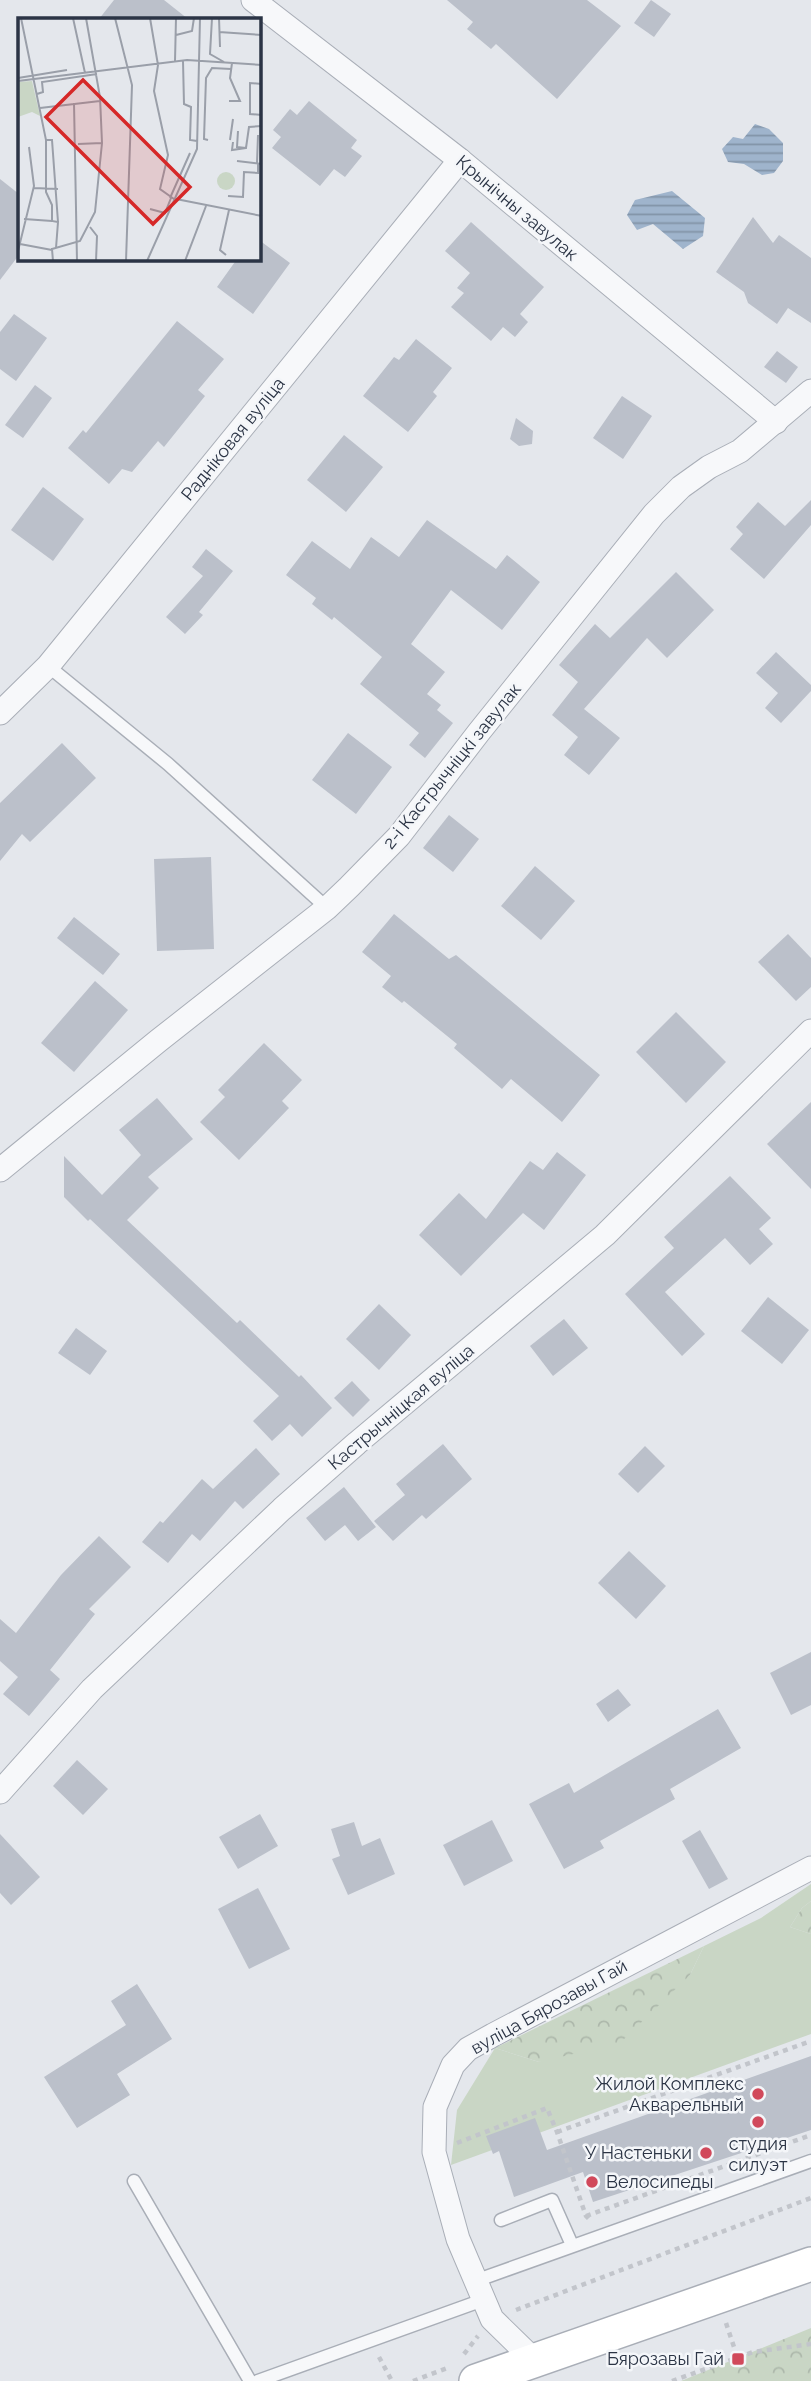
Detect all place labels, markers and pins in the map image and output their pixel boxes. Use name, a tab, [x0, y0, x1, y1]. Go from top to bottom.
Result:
place label: Жилой Комплекс Акварельный	[595, 2073, 744, 2115]
marker: Жилой Комплекс Акварельный	[750, 2086, 766, 2102]
marker: студия силуэт	[750, 2114, 766, 2130]
place label: студия силуэт	[728, 2133, 788, 2175]
place label: У Настеньки	[585, 2142, 692, 2163]
marker: У Настеньки	[698, 2145, 714, 2161]
place label: Велосипеды	[606, 2171, 714, 2192]
marker: Велосипеды	[584, 2174, 600, 2190]
place label: Бярозавы Гай	[607, 2348, 724, 2369]
marker: Бярозавы Гай	[730, 2351, 746, 2367]

